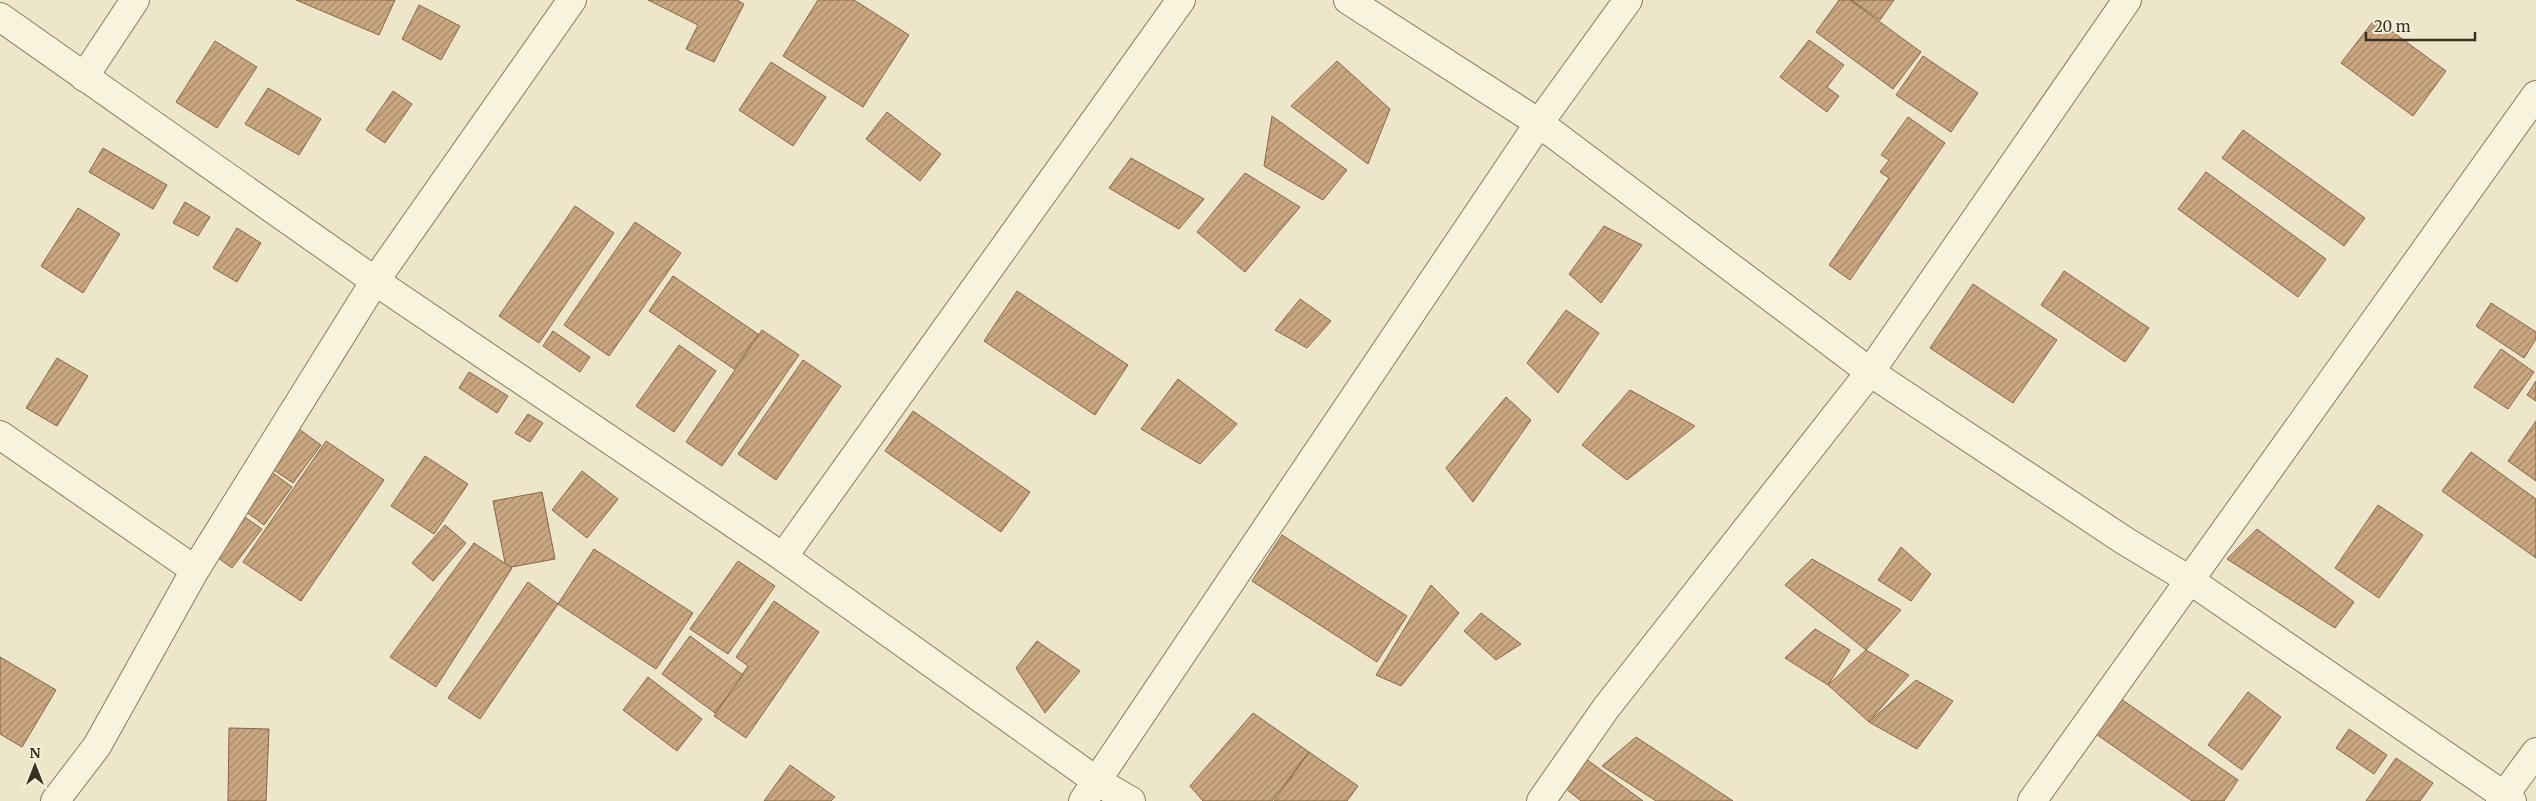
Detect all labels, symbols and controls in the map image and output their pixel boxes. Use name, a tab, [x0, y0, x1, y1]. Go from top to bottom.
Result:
scale bar	[2366, 10, 2475, 42]
text: 20 m	[2374, 17, 2411, 36]
north arrow	[10, 741, 60, 791]
text: N	[29, 744, 41, 762]

